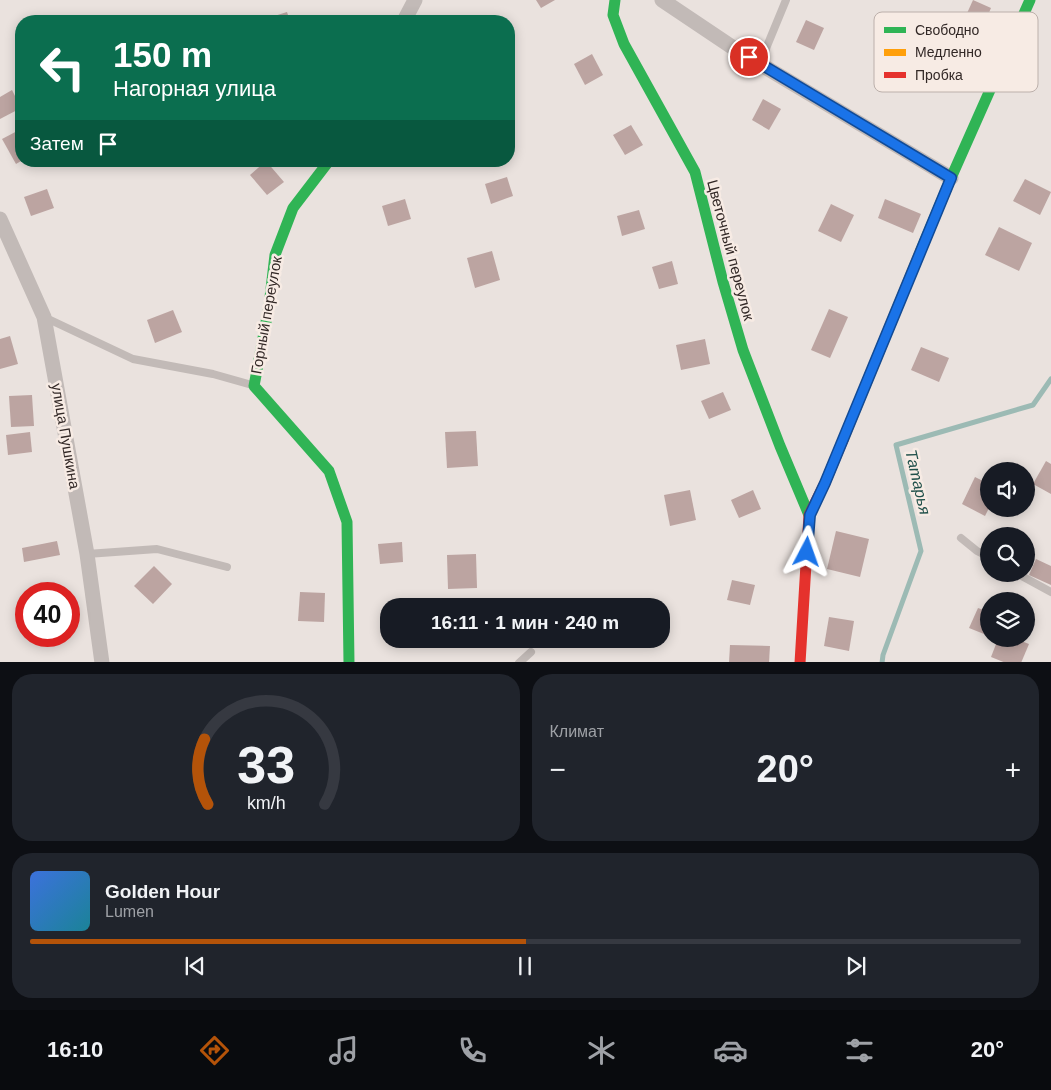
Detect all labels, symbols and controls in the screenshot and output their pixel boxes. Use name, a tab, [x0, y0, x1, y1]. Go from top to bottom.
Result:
legend	[874, 12, 1038, 92]
text: Свободно	[915, 22, 980, 38]
icon: left	[30, 35, 95, 100]
text: 150 m	[113, 35, 212, 74]
pin	[728, 36, 770, 78]
icon: arrive	[735, 43, 763, 71]
text: Медленно	[915, 44, 982, 60]
text: Пробка	[915, 67, 963, 83]
text: Нагорная улица	[113, 76, 276, 101]
icon: arrive	[94, 130, 122, 158]
text: Затем	[30, 133, 84, 154]
street label: Цветочный переулок	[704, 178, 758, 323]
street label: Горный переулок	[247, 254, 285, 375]
street label: улица Пушкина	[48, 382, 84, 491]
water label: Татарья	[902, 448, 934, 517]
map controls	[980, 462, 1035, 647]
button: sound	[980, 462, 1035, 517]
position arrow	[780, 525, 832, 577]
button: search	[980, 527, 1035, 582]
speed limit sign: 40	[15, 582, 80, 647]
button: layers	[980, 592, 1035, 647]
text: 16:11 · 1 мин · 240 m	[431, 612, 619, 633]
text: Климат	[550, 723, 604, 740]
text: 33	[237, 736, 295, 794]
text: 20°	[757, 748, 814, 790]
text: −	[550, 754, 566, 785]
text: +	[1005, 754, 1021, 785]
text: km/h	[246, 793, 285, 813]
text: Golden Hour	[105, 881, 220, 902]
text: Lumen	[105, 903, 154, 920]
icon: previous	[181, 952, 209, 980]
icon: pause	[511, 952, 539, 980]
icon: next	[842, 952, 870, 980]
icon: directions	[197, 1033, 232, 1068]
icon: music	[326, 1033, 361, 1068]
icon: phone	[455, 1033, 490, 1068]
icon: climate	[584, 1033, 619, 1068]
icon: car	[713, 1033, 748, 1068]
icon: filters	[842, 1033, 877, 1068]
text: 16:10	[47, 1037, 103, 1062]
text: 20°	[971, 1037, 1004, 1062]

